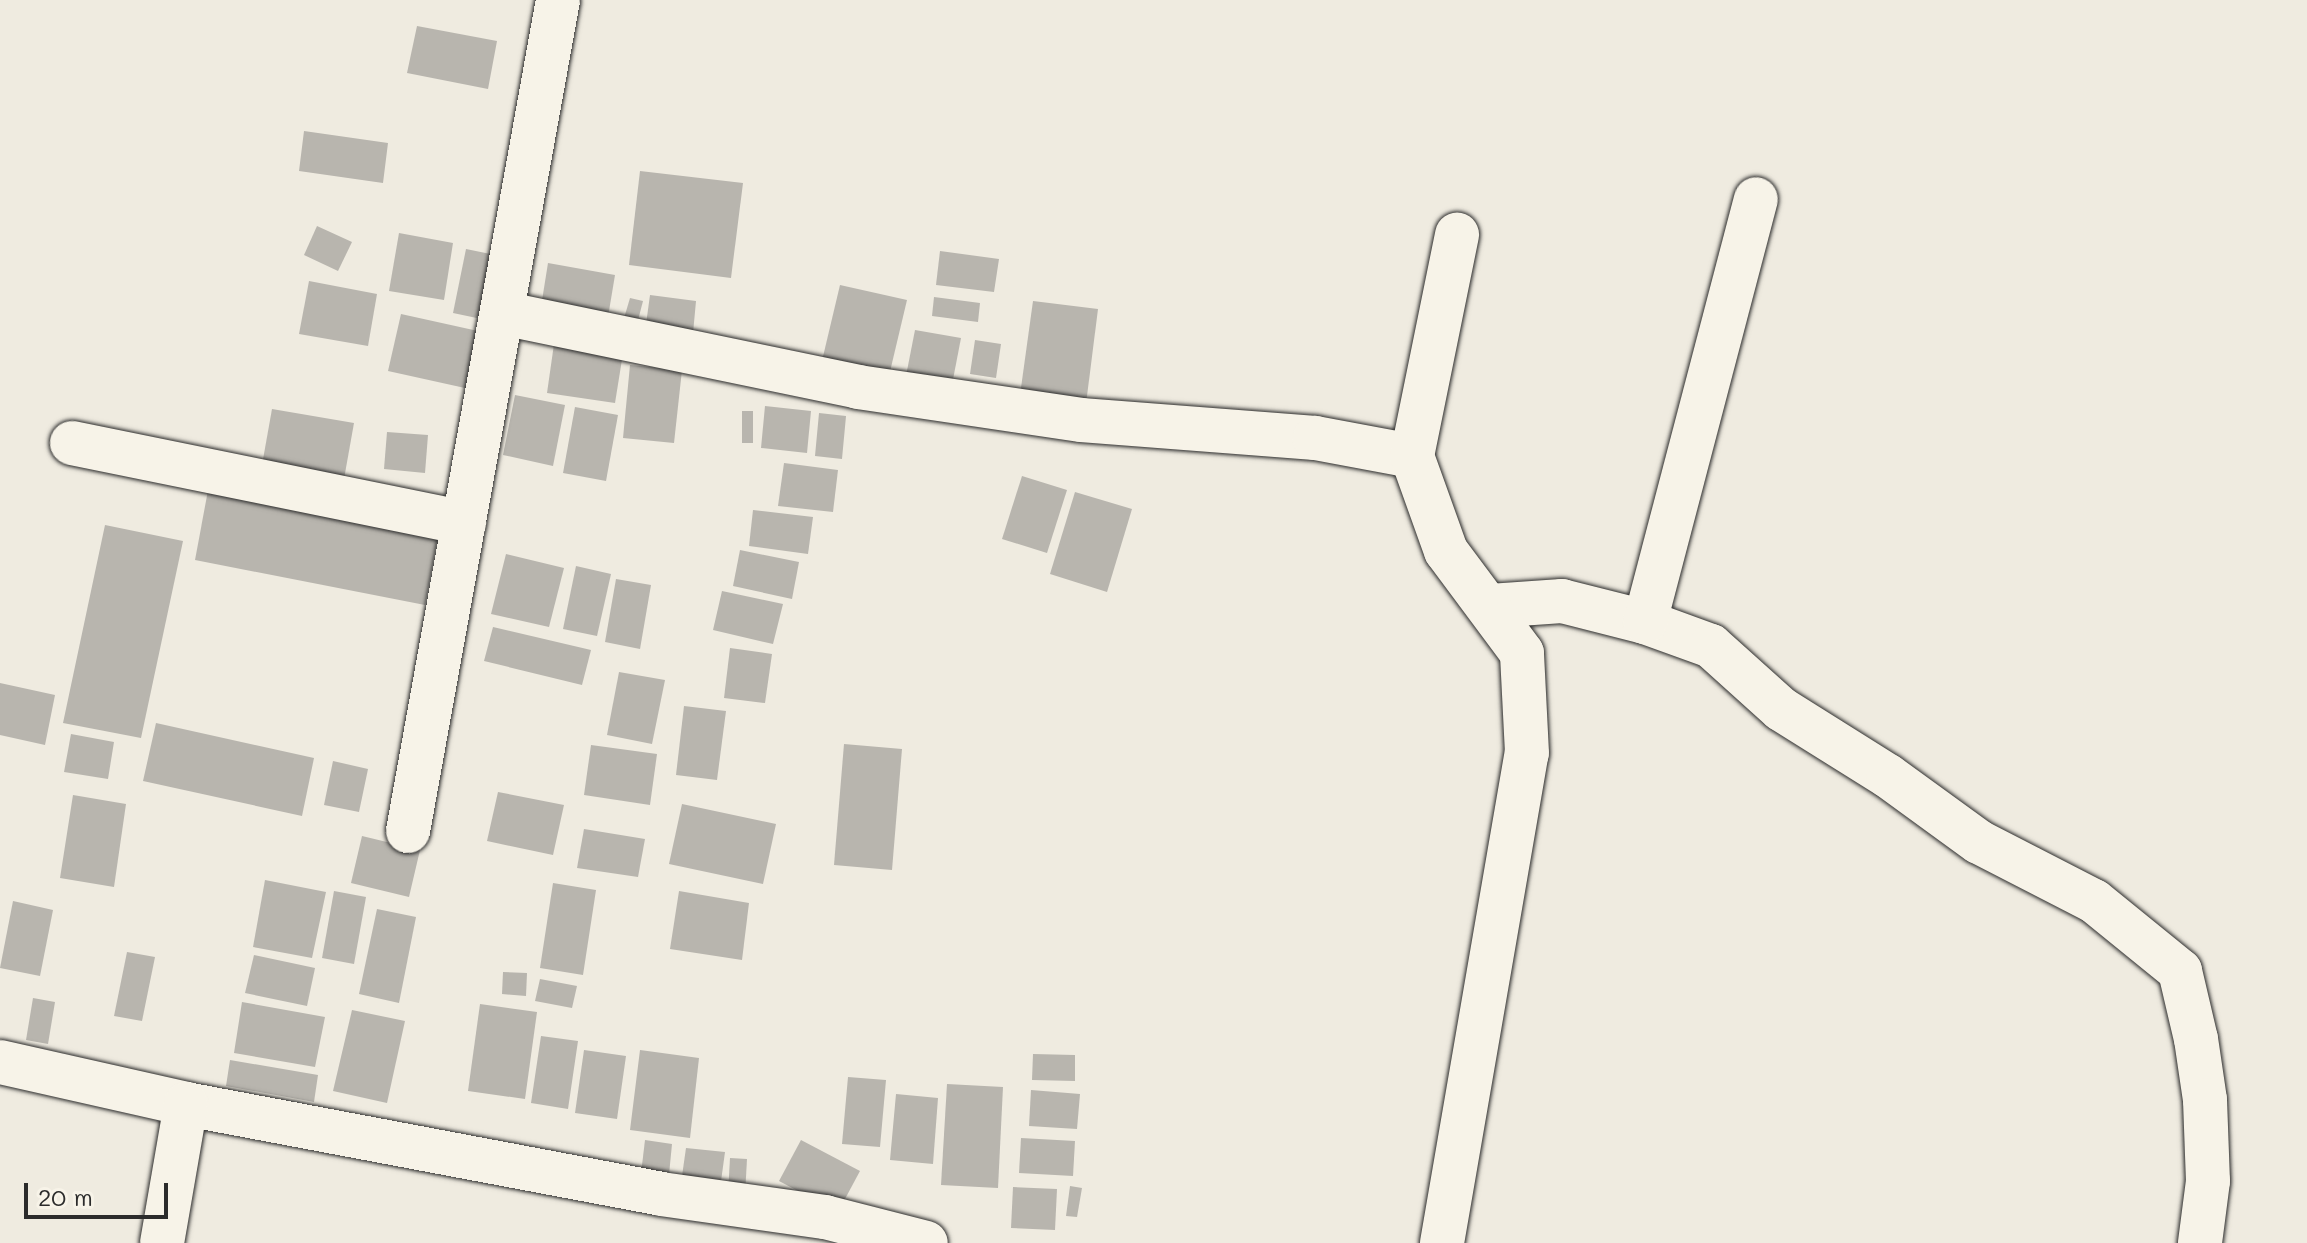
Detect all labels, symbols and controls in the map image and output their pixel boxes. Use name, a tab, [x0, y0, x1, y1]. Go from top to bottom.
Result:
scale bar	[28, 1167, 172, 1217]
text: 20 m	[38, 1181, 93, 1212]

